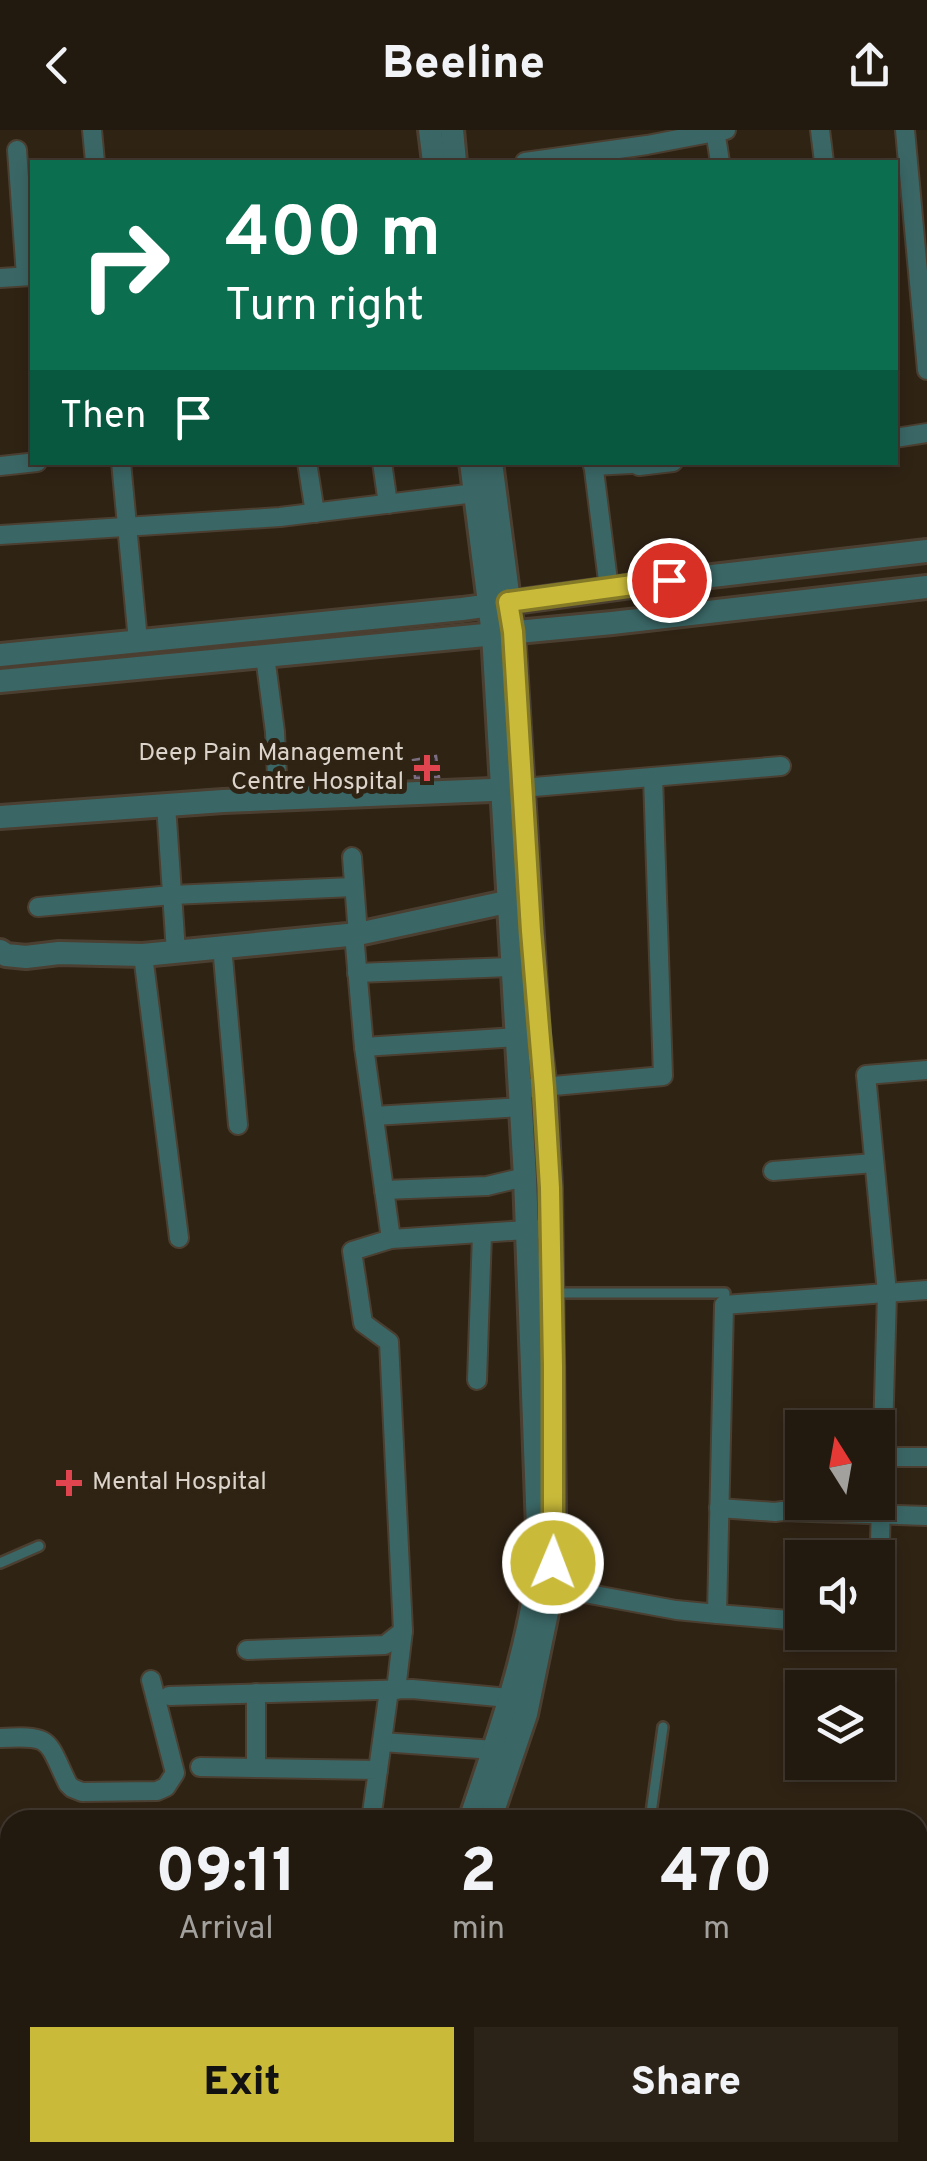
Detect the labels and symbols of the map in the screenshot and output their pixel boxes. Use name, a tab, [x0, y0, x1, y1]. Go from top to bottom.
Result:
pin	[627, 538, 712, 623]
place label: Deep Pain Management Centre Hospital	[138, 738, 404, 799]
marker: Deep Pain Management Centre Hospital	[414, 755, 440, 781]
north arrow	[785, 1410, 895, 1520]
place label: Mental Hospital	[92, 1467, 267, 1499]
marker: Mental Hospital	[56, 1470, 82, 1496]
position arrow	[501, 1511, 605, 1615]

